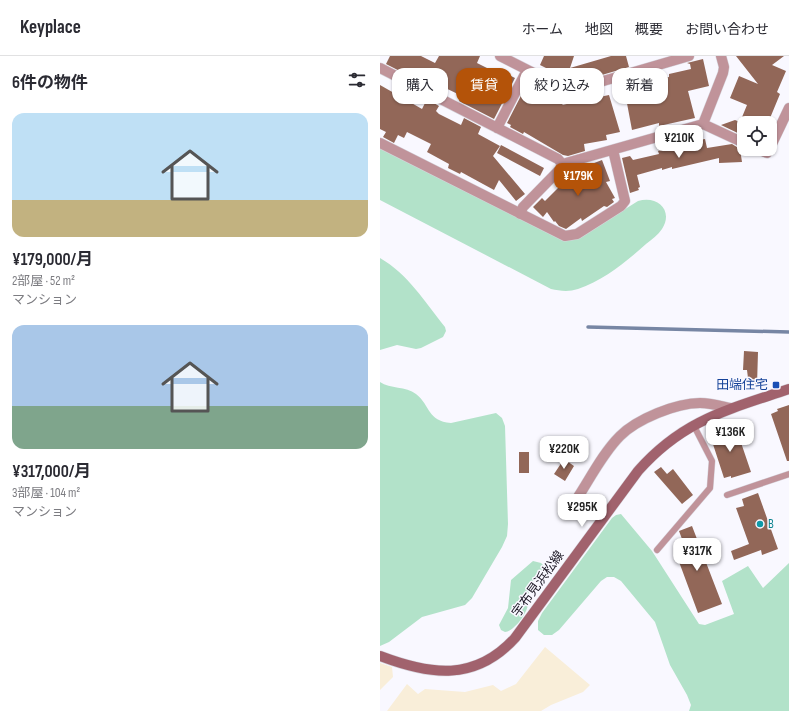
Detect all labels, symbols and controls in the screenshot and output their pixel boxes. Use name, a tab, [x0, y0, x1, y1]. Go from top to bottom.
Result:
text: Keyplace	[20, 16, 81, 39]
text: ホーム	[521, 21, 563, 38]
text: 地図	[585, 21, 613, 38]
text: 概要	[635, 21, 663, 38]
text: お問い合わせ	[685, 21, 769, 38]
chip: 購入	[392, 68, 448, 104]
chip: 賃貸	[456, 68, 512, 104]
chip: 絞り込み	[520, 68, 604, 104]
chip: 新着	[612, 68, 668, 104]
icon: filters	[346, 69, 368, 91]
text: 6件の物件	[12, 73, 88, 93]
map controls	[737, 116, 777, 156]
button: locate	[737, 116, 777, 156]
pin: ¥210K	[651, 125, 707, 159]
text: ¥210K	[664, 130, 694, 146]
icon: home	[154, 139, 226, 211]
pin: ¥179K	[550, 163, 606, 197]
text: ¥179K	[563, 168, 593, 184]
text: ¥179,000/月	[12, 250, 93, 270]
text: 2部屋 · 52 m²	[12, 273, 75, 289]
text: マンション	[12, 292, 77, 308]
icon: home	[154, 351, 226, 423]
place label: 田端住宅	[716, 377, 768, 393]
marker: 田端住宅	[771, 380, 781, 390]
pin: ¥136K	[702, 419, 758, 453]
text: ¥136K	[715, 424, 745, 440]
pin: ¥220K	[536, 436, 592, 470]
text: ¥220K	[549, 441, 579, 457]
text: ¥317,000/月	[12, 462, 91, 482]
text: 3部屋 · 104 m²	[12, 485, 80, 501]
pin: ¥295K	[554, 494, 610, 528]
text: ¥295K	[567, 499, 597, 515]
text: マンション	[12, 504, 77, 520]
place label: B	[768, 516, 774, 532]
marker: B	[755, 519, 765, 529]
pin: ¥317K	[669, 538, 725, 572]
text: ¥317K	[682, 543, 712, 559]
street label: 宇布見浜松線	[509, 548, 567, 620]

